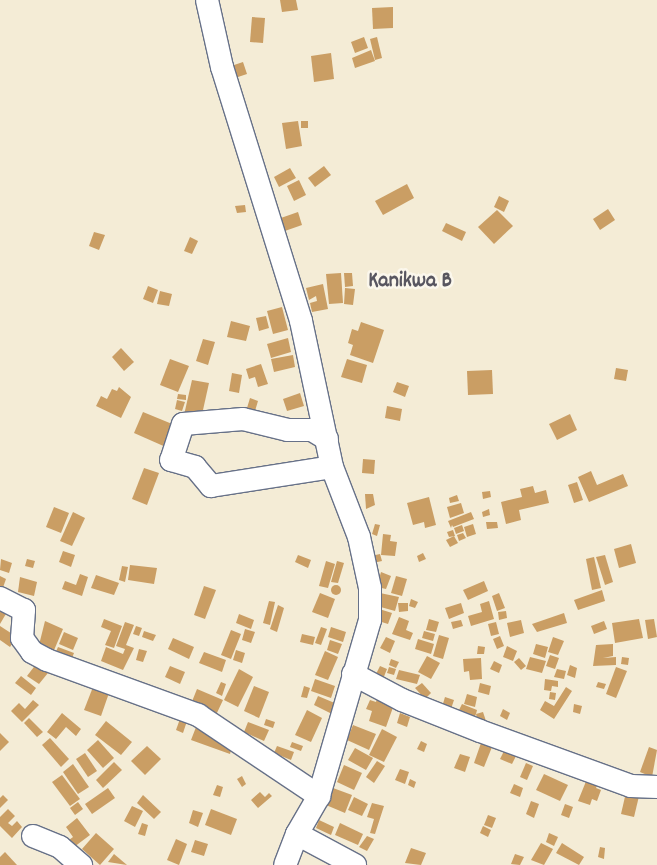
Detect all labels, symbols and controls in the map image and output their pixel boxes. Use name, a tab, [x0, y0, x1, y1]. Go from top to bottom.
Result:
district label: Kanikwa B	[368, 269, 452, 295]

